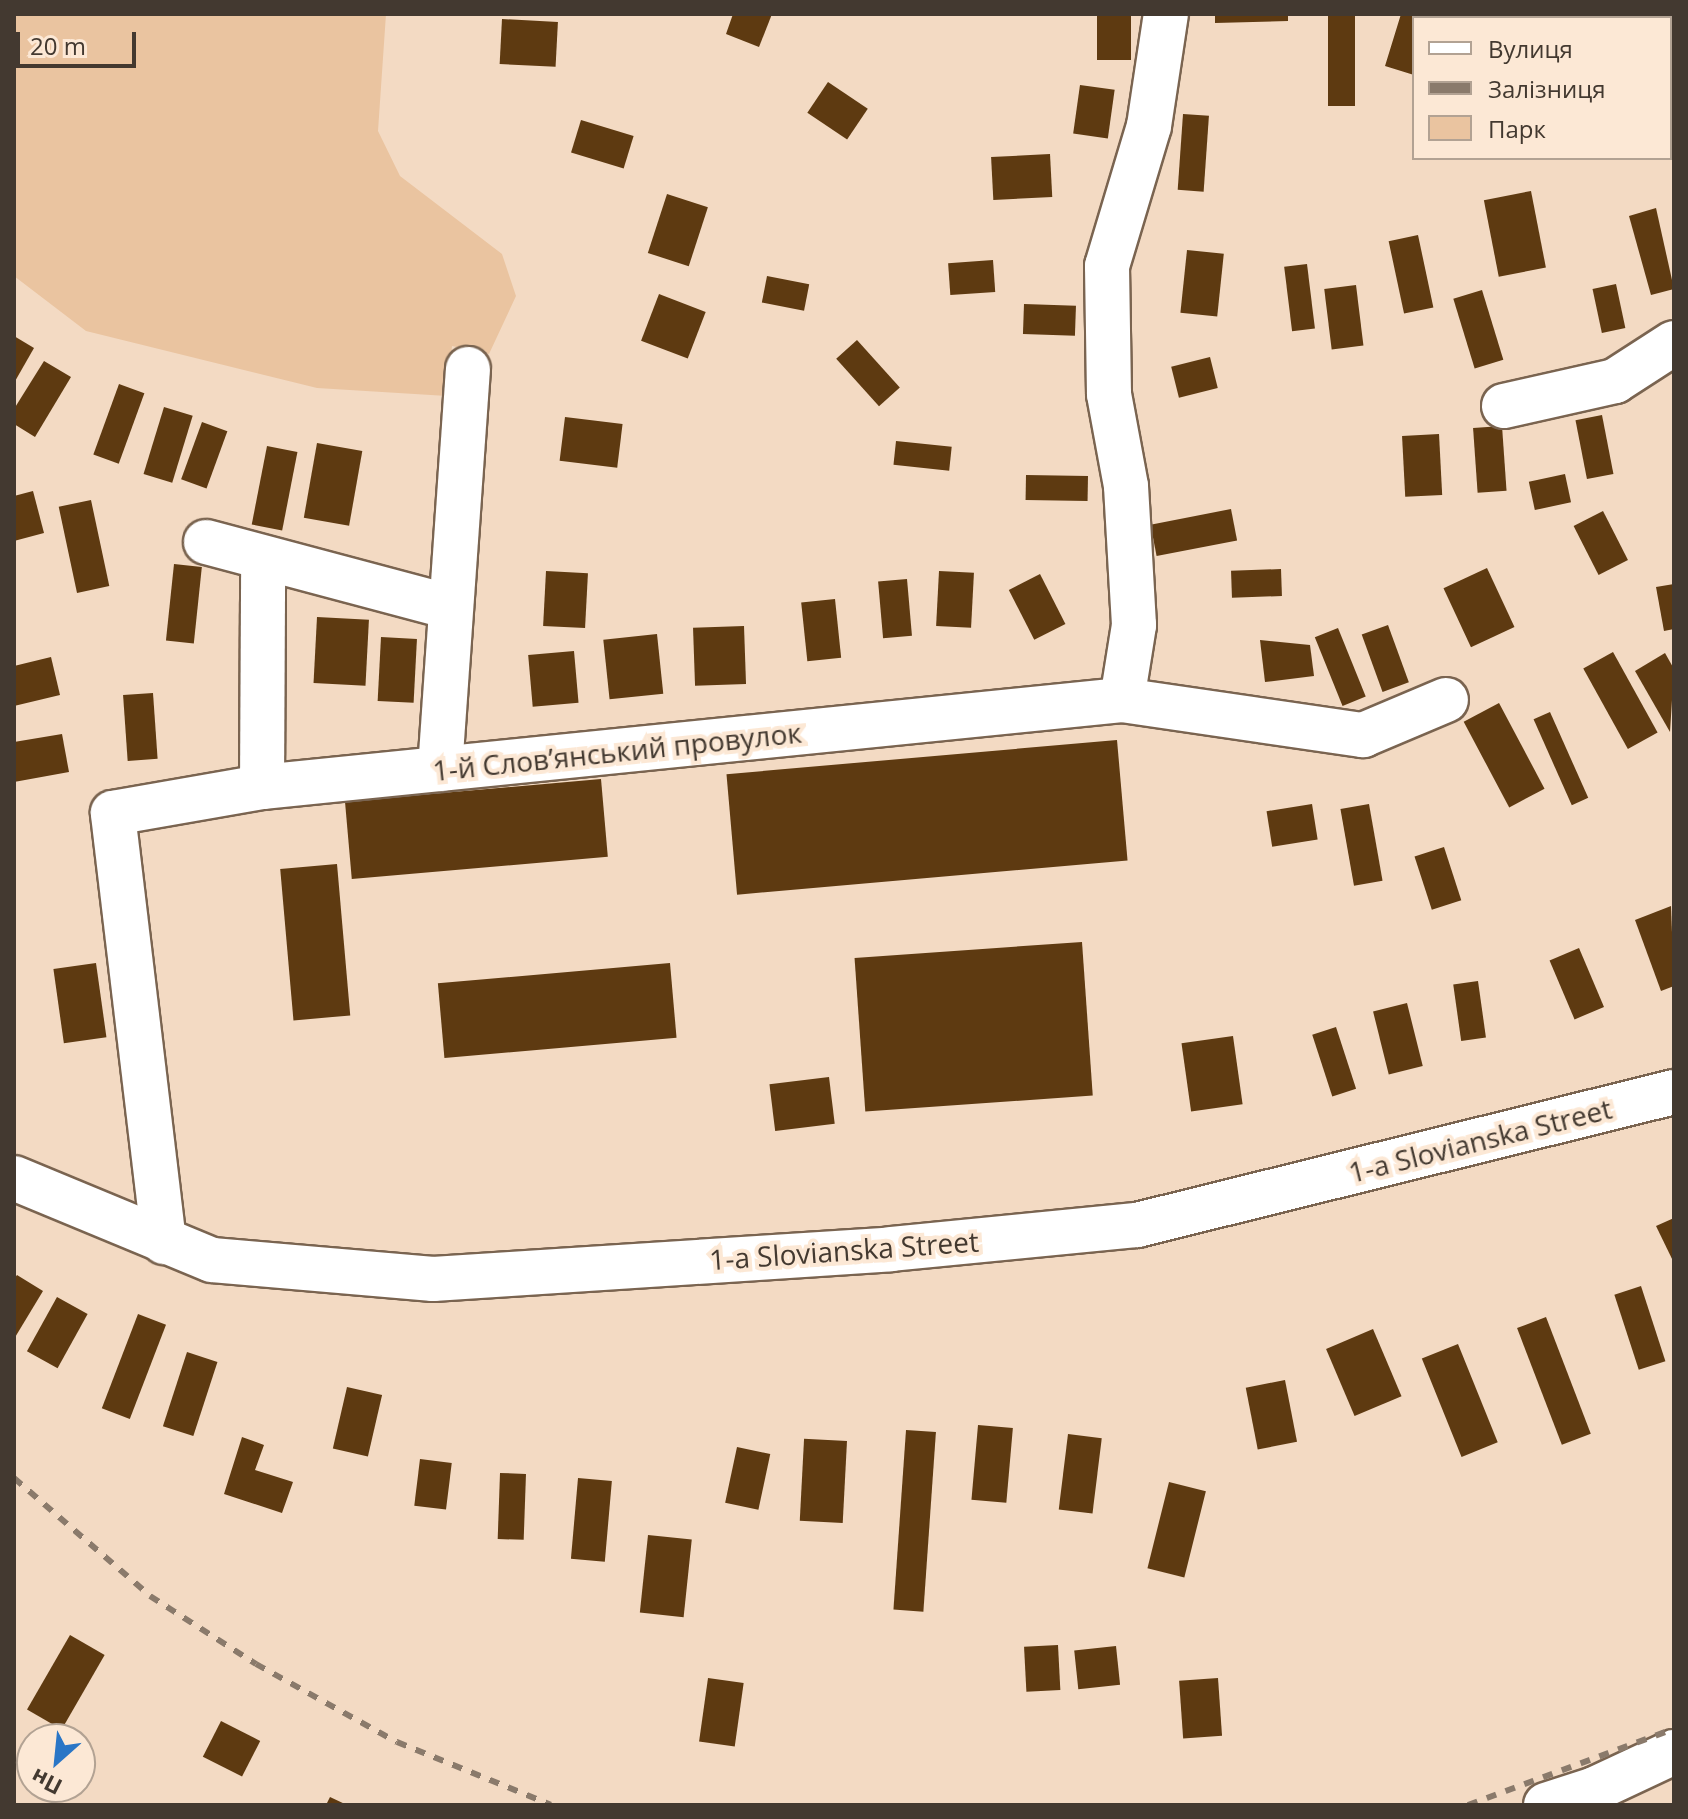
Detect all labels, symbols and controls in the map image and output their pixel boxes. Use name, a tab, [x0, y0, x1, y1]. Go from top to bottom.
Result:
scale bar	[20, 16, 140, 66]
legend	[1412, 16, 1672, 160]
text: 20 m	[30, 29, 86, 62]
text: Вулиця	[1488, 32, 1573, 65]
text: Залізниця	[1488, 72, 1605, 105]
text: Парк	[1488, 112, 1546, 145]
street label: 1-й Слов’янський провулок	[431, 715, 803, 787]
street label: 1-a Slovianska Street	[1345, 1091, 1615, 1189]
street label: 1-a Slovianska Street	[708, 1224, 980, 1276]
north arrow	[16, 1723, 96, 1803]
text: Пн	[25, 1762, 67, 1803]

